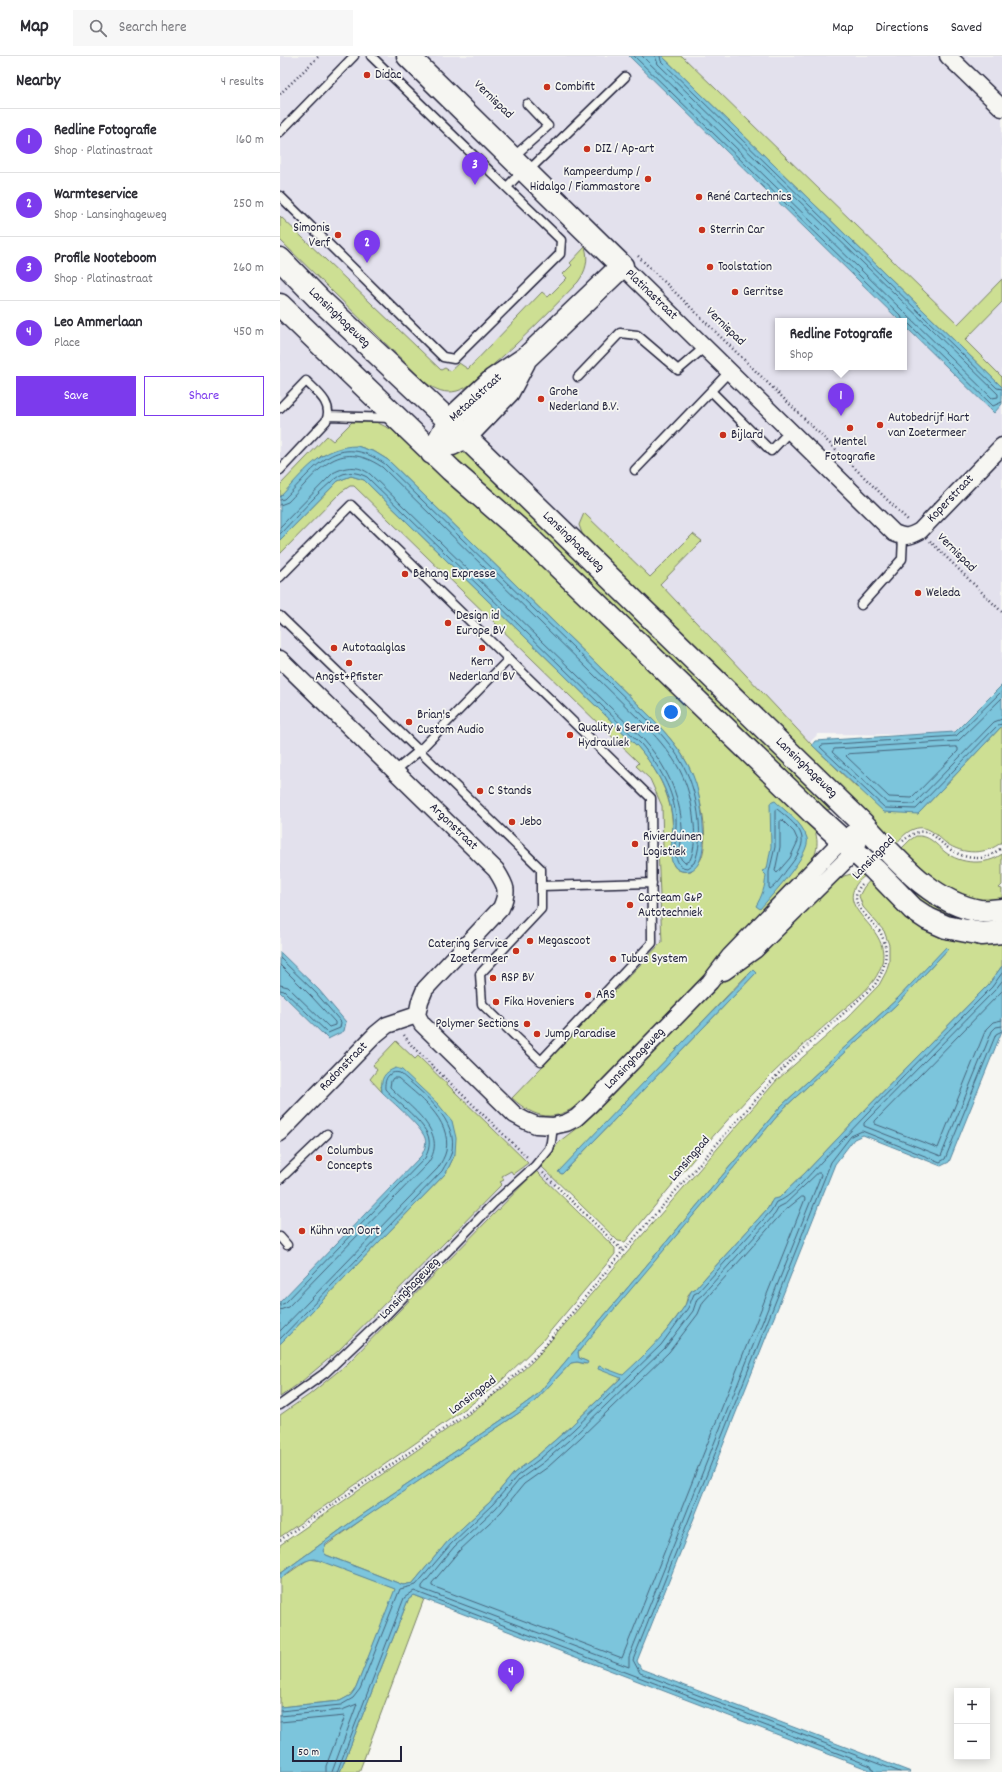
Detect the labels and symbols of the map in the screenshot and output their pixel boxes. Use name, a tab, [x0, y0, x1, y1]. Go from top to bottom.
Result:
place label: Didac	[375, 66, 402, 85]
marker: Didac	[362, 70, 372, 80]
street label: Vernispad	[469, 76, 517, 124]
place label: Combifit	[555, 78, 595, 97]
marker: Combifit	[542, 82, 552, 92]
place label: DIZ / Ap-art	[595, 140, 655, 159]
marker: DIZ / Ap-art	[582, 144, 592, 154]
pin: 3	[462, 152, 488, 185]
place label: Kampeerdump / Hidalgo / Fiammastore	[530, 163, 640, 197]
marker: Kampeerdump / Hidalgo / Fiammastore	[643, 174, 653, 184]
place label: René Cartechnics	[707, 188, 792, 207]
marker: René Cartechnics	[694, 192, 704, 202]
place label: Simonis Verf	[293, 219, 330, 253]
place label: Sterrin Car	[710, 221, 765, 240]
marker: Sterrin Car	[697, 225, 707, 235]
marker: Simonis Verf	[333, 230, 343, 240]
pin: 2	[354, 230, 380, 263]
place label: Toolstation	[718, 258, 772, 277]
marker: Toolstation	[705, 262, 715, 272]
street label: Platinastraat	[620, 265, 682, 325]
street label: Lansinghageweg	[304, 283, 375, 353]
place label: Gerritse	[743, 283, 784, 302]
marker: Gerritse	[730, 287, 740, 297]
street label: Vernispad	[701, 303, 749, 351]
street label: Metaalstraat	[445, 369, 507, 427]
place label: Grohe Nederland B.V.	[549, 383, 619, 417]
pin: 1	[828, 383, 854, 416]
marker: Grohe Nederland B.V.	[536, 394, 546, 404]
place label: Autobedrijf Hart van Zoetermeer	[888, 409, 969, 443]
marker: Autobedrijf Hart van Zoetermeer	[875, 420, 885, 430]
marker: Mentel Fotografie	[845, 423, 855, 433]
place label: Bijlard	[731, 426, 763, 445]
marker: Bijlard	[718, 430, 728, 440]
place label: Mentel Fotografie	[825, 433, 876, 467]
street label: Koperstraat	[923, 471, 979, 527]
street label: Lansinghageweg	[538, 507, 609, 577]
street label: Vernispad	[932, 529, 980, 577]
place label: Behang Expresse	[413, 565, 496, 584]
marker: Behang Expresse	[400, 569, 410, 579]
place label: Weleda	[926, 584, 961, 603]
marker: Weleda	[913, 588, 923, 598]
place label: Design id Europe BV	[456, 607, 506, 641]
marker: Design id Europe BV	[443, 618, 453, 628]
place label: Autotaalglas	[342, 639, 406, 658]
marker: Autotaalglas	[329, 643, 339, 653]
marker: Kern Nederland BV	[477, 643, 487, 653]
place label: Kern Nederland BV	[449, 653, 515, 687]
marker: Angst+Pfister	[344, 658, 354, 668]
place label: Angst+Pfister	[315, 668, 383, 687]
your location	[661, 702, 681, 722]
place label: Brian's Custom Audio	[417, 706, 484, 740]
marker: Brian's Custom Audio	[404, 717, 414, 727]
place label: Quality & Service Hydrauliek	[578, 719, 660, 753]
marker: Quality & Service Hydrauliek	[565, 730, 575, 740]
street label: Lansinghageweg	[771, 733, 842, 803]
place label: C Stands	[488, 782, 532, 801]
marker: C Stands	[475, 786, 485, 796]
street label: Argonstraat	[424, 799, 482, 855]
place label: Jebo	[520, 813, 542, 832]
marker: Jebo	[507, 817, 517, 827]
place label: Rivierduinen Logistiek	[643, 828, 702, 862]
street label: Lansingpad	[848, 832, 900, 884]
marker: Rivierduinen Logistiek	[630, 839, 640, 849]
place label: Carteam G&P Autotechniek	[638, 889, 702, 923]
marker: Carteam G&P Autotechniek	[625, 900, 635, 910]
place label: Megascoot	[538, 932, 590, 951]
place label: Catering Service Zoetermeer	[428, 935, 508, 969]
marker: Megascoot	[525, 936, 535, 946]
marker: Catering Service Zoetermeer	[511, 946, 521, 956]
place label: Tubus System	[621, 950, 687, 969]
marker: Tubus System	[608, 954, 618, 964]
place label: RSP BV	[501, 969, 535, 988]
marker: RSP BV	[488, 973, 498, 983]
place label: ARS	[596, 986, 615, 1005]
marker: ARS	[583, 990, 593, 1000]
place label: Fika Hoveniers	[504, 993, 575, 1012]
marker: Fika Hoveniers	[491, 997, 501, 1007]
place label: Polymer Sections	[435, 1015, 519, 1034]
marker: Polymer Sections	[522, 1019, 532, 1029]
street label: Lansinghageweg	[600, 1023, 670, 1094]
place label: Jump Paradise	[545, 1025, 616, 1044]
marker: Jump Paradise	[532, 1029, 542, 1039]
street label: Radonstraat	[315, 1038, 373, 1096]
street label: Lansingpad	[665, 1132, 715, 1186]
place label: Columbus Concepts	[327, 1142, 374, 1176]
marker: Columbus Concepts	[314, 1153, 324, 1163]
place label: Kühn van Oort	[310, 1222, 380, 1241]
marker: Kühn van Oort	[297, 1226, 307, 1236]
street label: Lansinghageweg	[375, 1253, 445, 1324]
street label: Lansingpad	[445, 1372, 501, 1420]
pin: 4	[498, 1659, 524, 1692]
scale bar	[292, 1744, 402, 1763]

